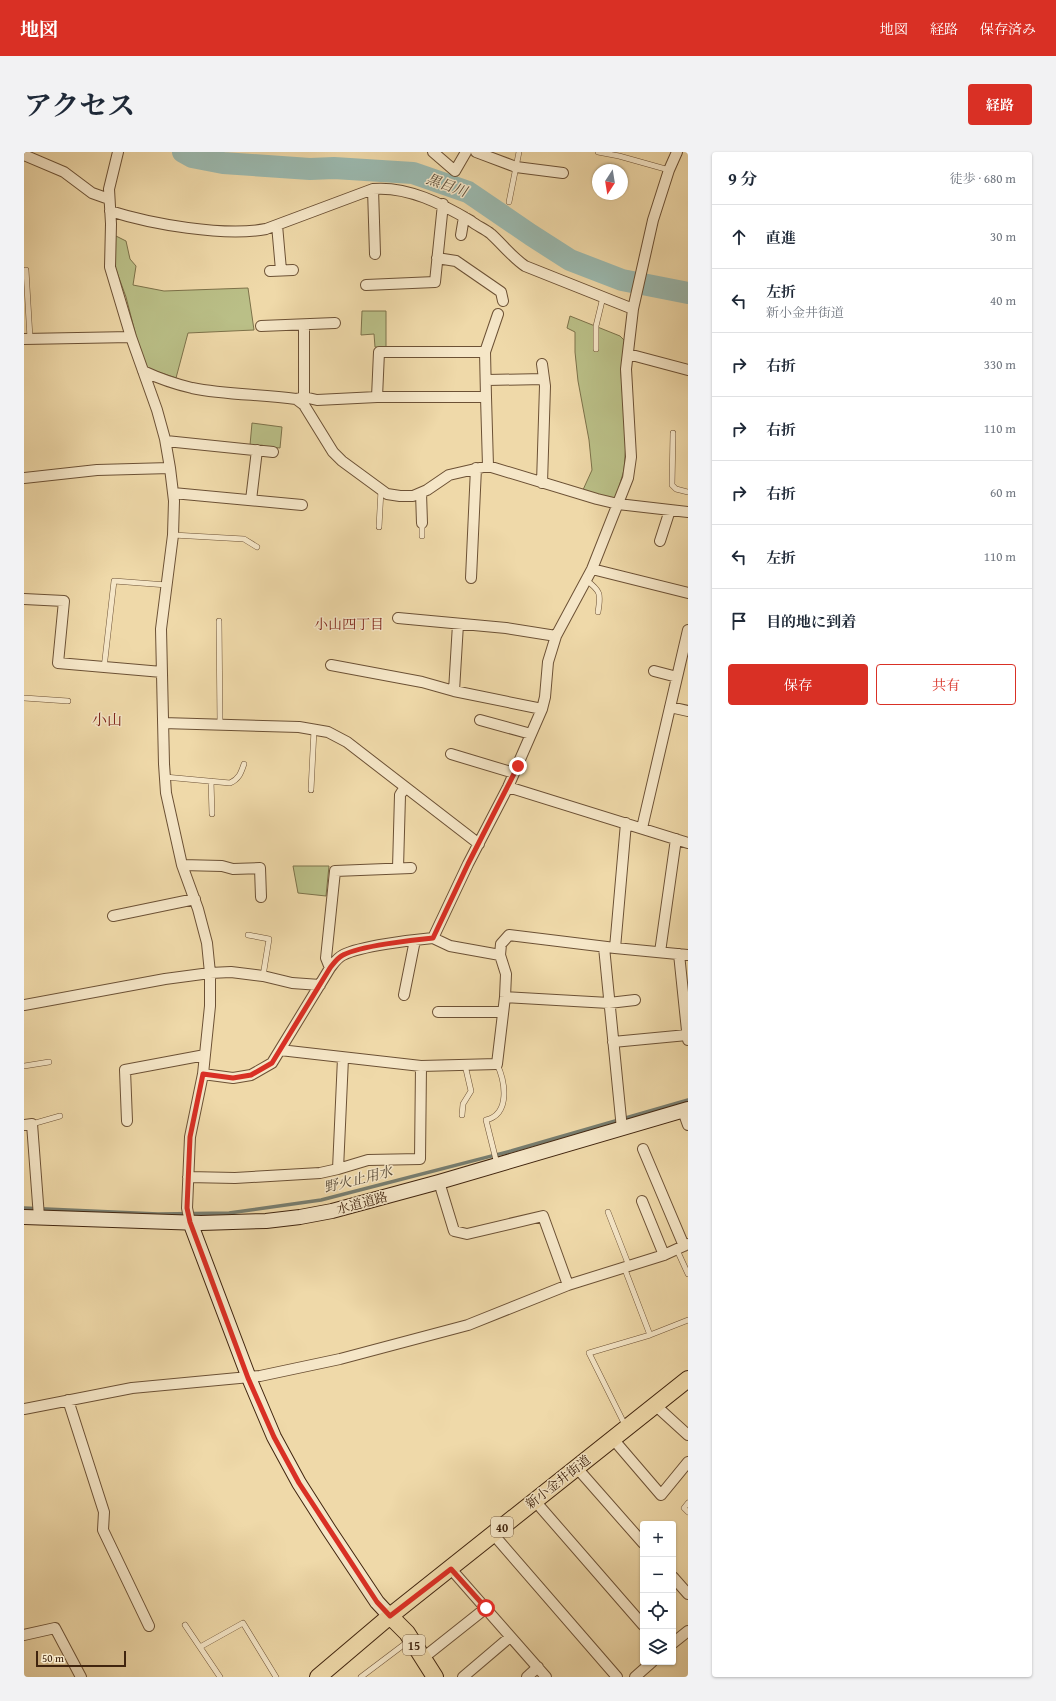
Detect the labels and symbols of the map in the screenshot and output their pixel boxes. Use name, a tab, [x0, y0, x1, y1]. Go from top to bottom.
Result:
north arrow	[592, 164, 628, 200]
water label: 黒目川	[424, 168, 472, 202]
district label: 小山四丁目	[314, 614, 384, 634]
district label: 小山	[92, 709, 122, 730]
route end	[509, 757, 527, 775]
water label: 野火止用水	[322, 1160, 396, 1197]
street label: 水道道路	[334, 1187, 390, 1219]
street label: 新小金井街道	[521, 1450, 595, 1514]
road number: 40	[491, 1517, 513, 1537]
route start	[477, 1599, 495, 1617]
road number: 15	[403, 1635, 425, 1655]
scale bar	[36, 1649, 126, 1668]

